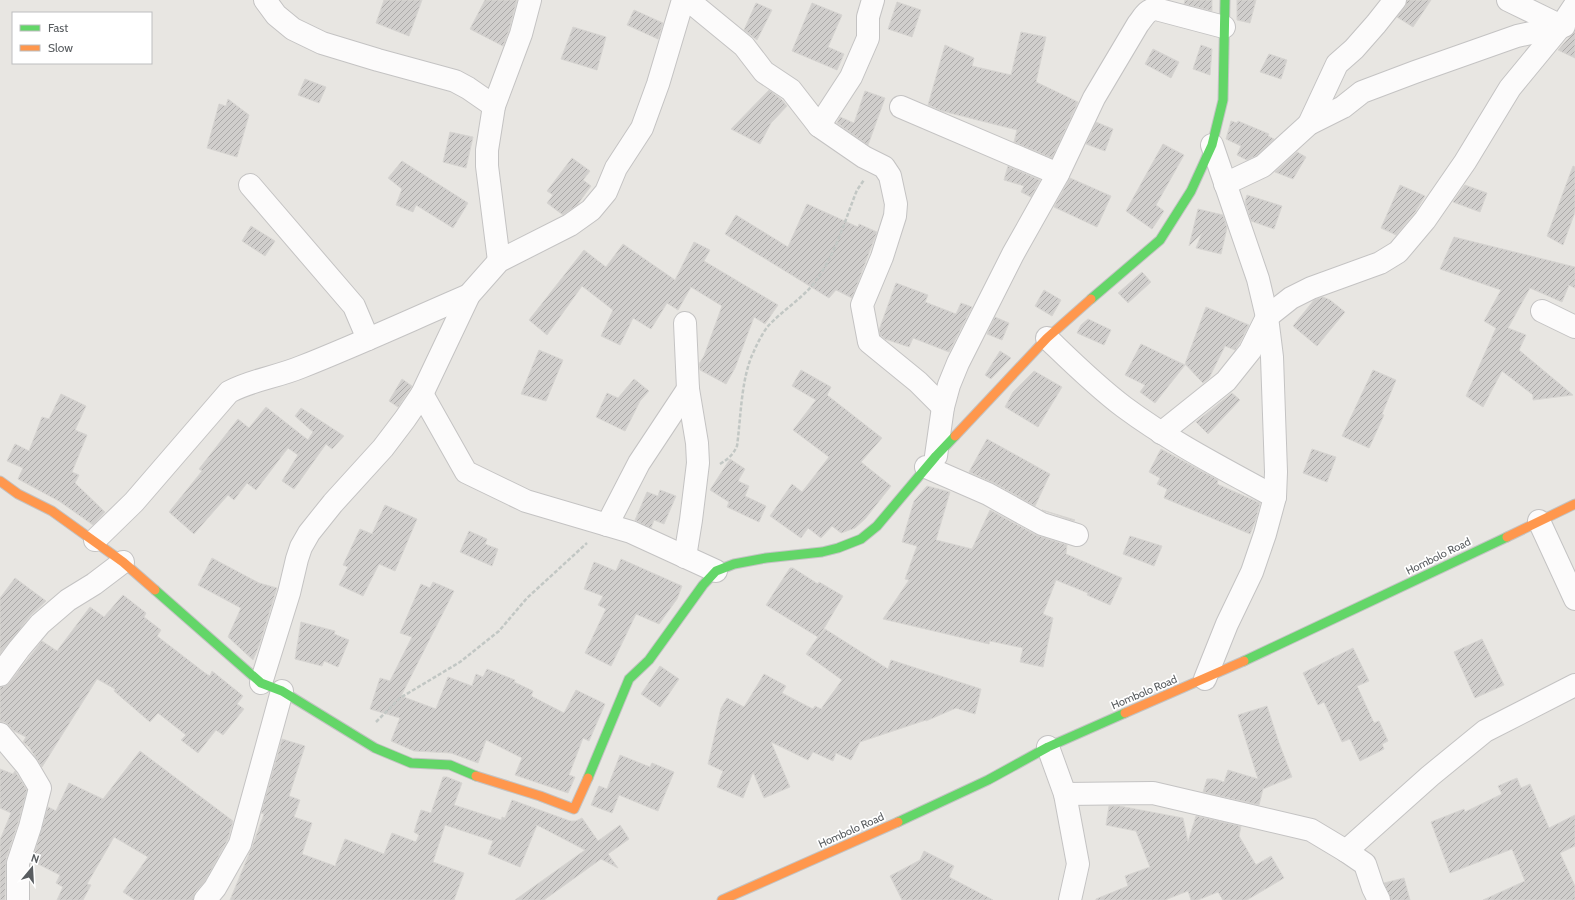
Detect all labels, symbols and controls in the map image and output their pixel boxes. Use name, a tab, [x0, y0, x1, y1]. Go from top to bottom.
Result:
legend	[12, 12, 152, 64]
text: Fast	[48, 20, 68, 35]
text: Slow	[48, 40, 73, 55]
street label: Hombolo Road	[1403, 534, 1473, 578]
street label: Hombolo Road	[1109, 672, 1179, 712]
street label: Hombolo Road	[816, 809, 886, 851]
north arrow	[12, 848, 52, 888]
text: N	[29, 851, 41, 866]

